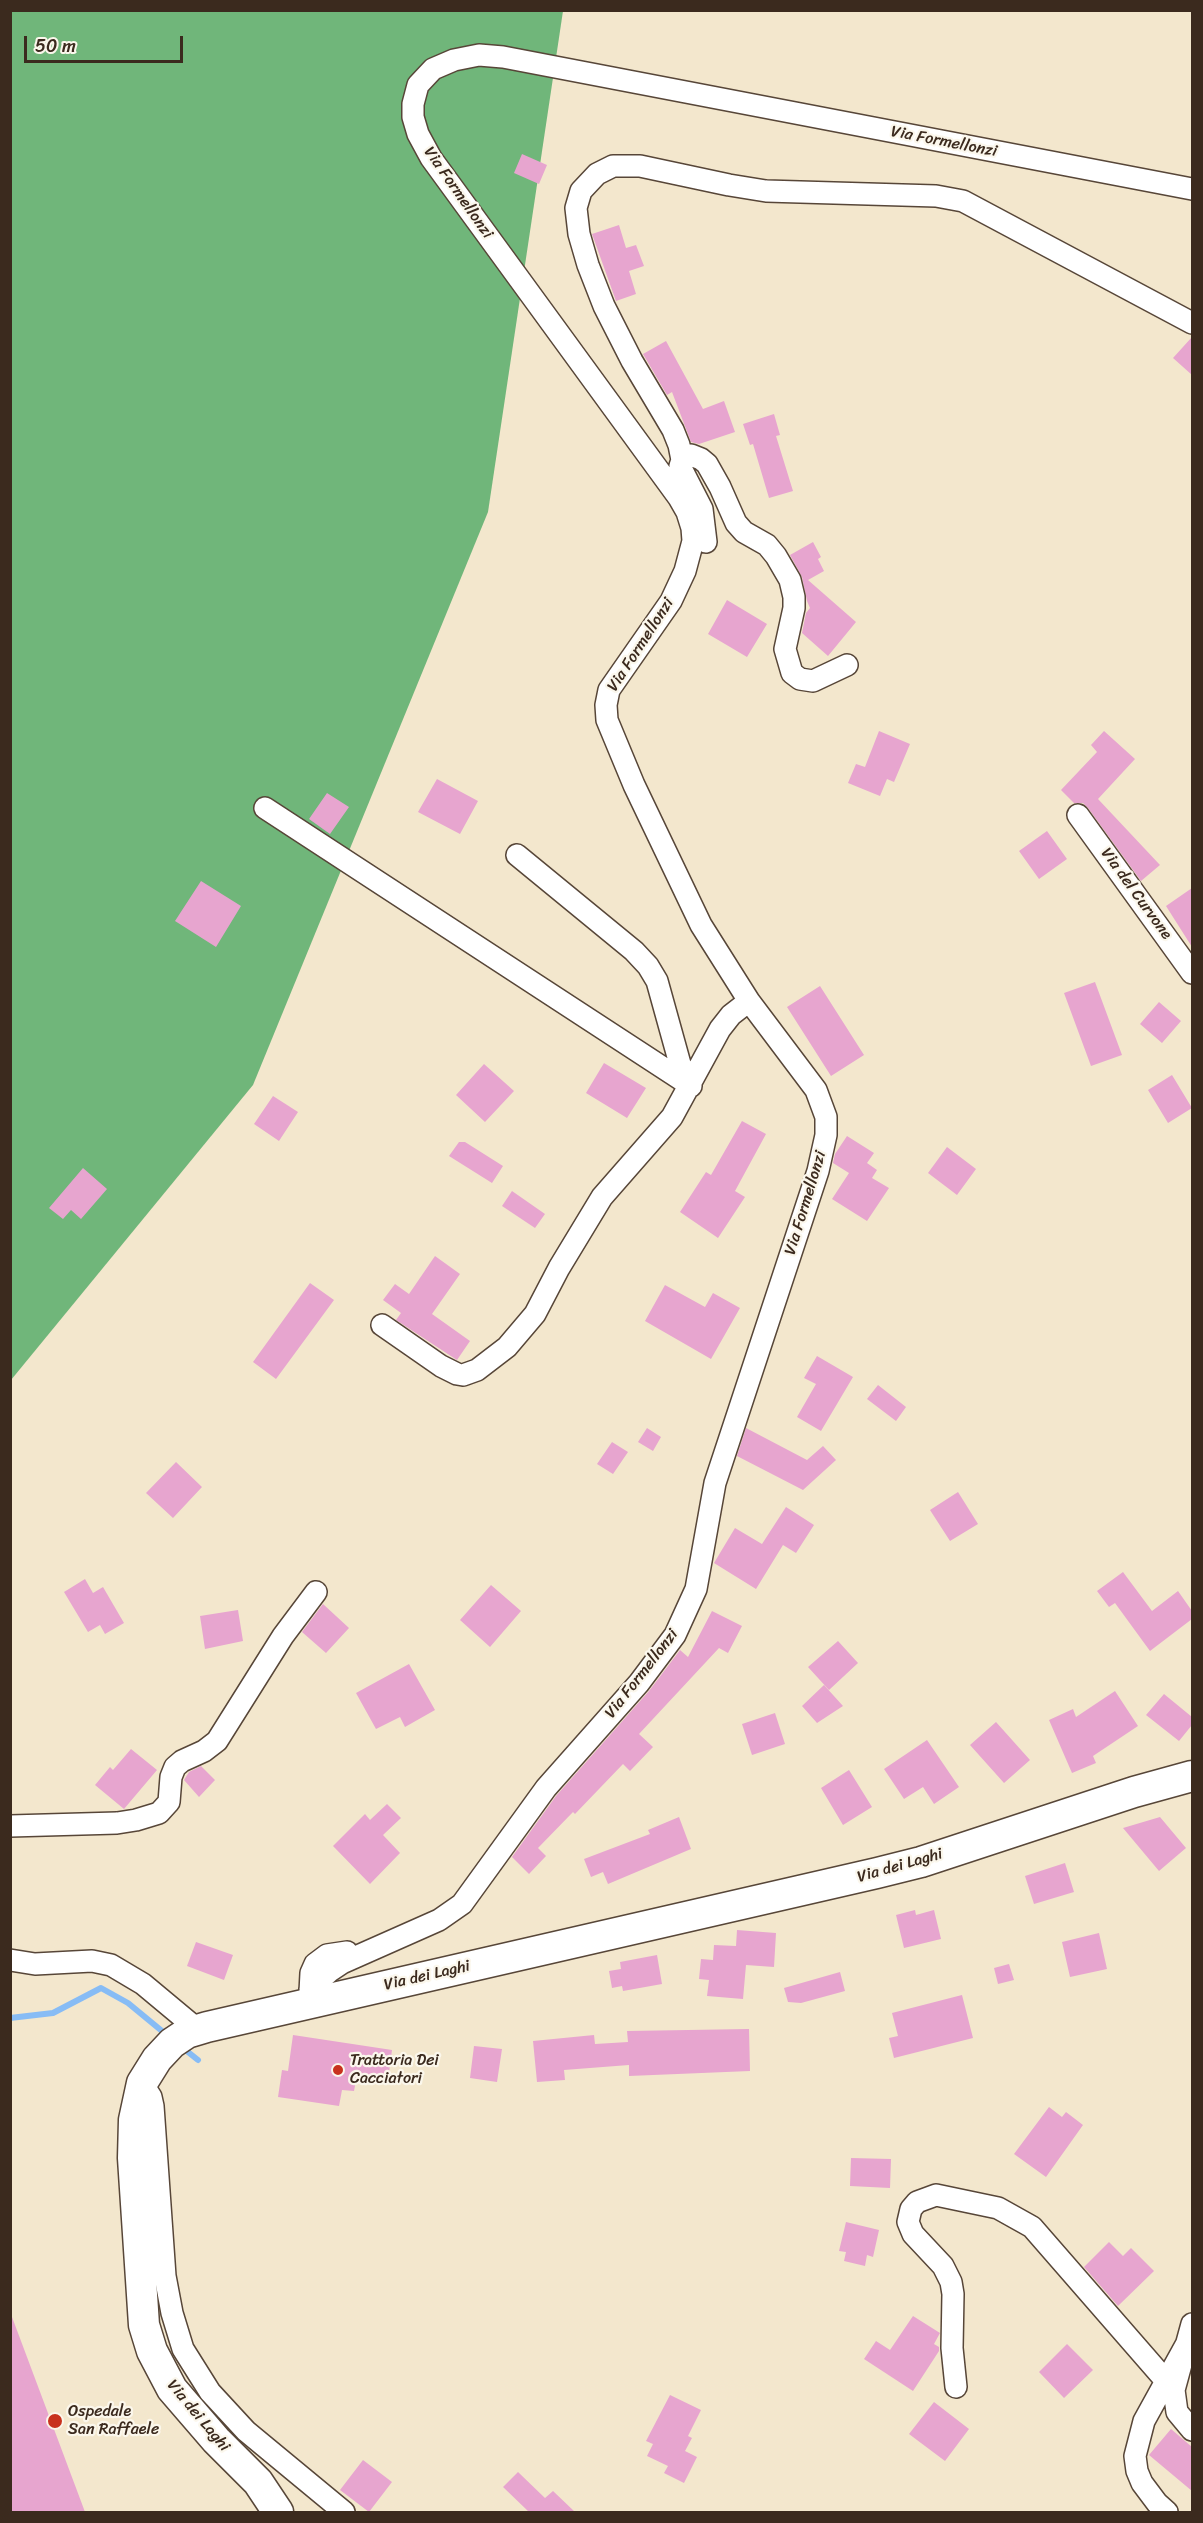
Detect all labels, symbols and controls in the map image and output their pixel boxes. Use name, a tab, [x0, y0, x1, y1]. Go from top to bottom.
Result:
scale bar	[27, 24, 186, 62]
text: 50 m	[35, 30, 76, 62]
street label: Via Formellonzi	[889, 122, 999, 162]
street label: Via Formellonzi	[419, 143, 497, 243]
street label: Via Formellonzi	[604, 595, 678, 695]
street label: Via del Curvone	[1096, 844, 1176, 944]
street label: Via Formellonzi	[781, 1149, 831, 1257]
street label: Via Formellonzi	[601, 1626, 683, 1722]
street label: Via dei Laghi	[855, 1845, 945, 1887]
street label: Via dei Laghi	[382, 1957, 472, 1995]
place label: Trattoria Dei Cacciatori	[350, 2051, 439, 2089]
marker: Trattoria Dei Cacciatori	[331, 2063, 345, 2077]
street label: Via dei Laghi	[162, 2376, 234, 2456]
place label: Ospedale San Raffaele	[68, 2402, 159, 2440]
marker: Ospedale San Raffaele	[46, 2412, 64, 2430]

